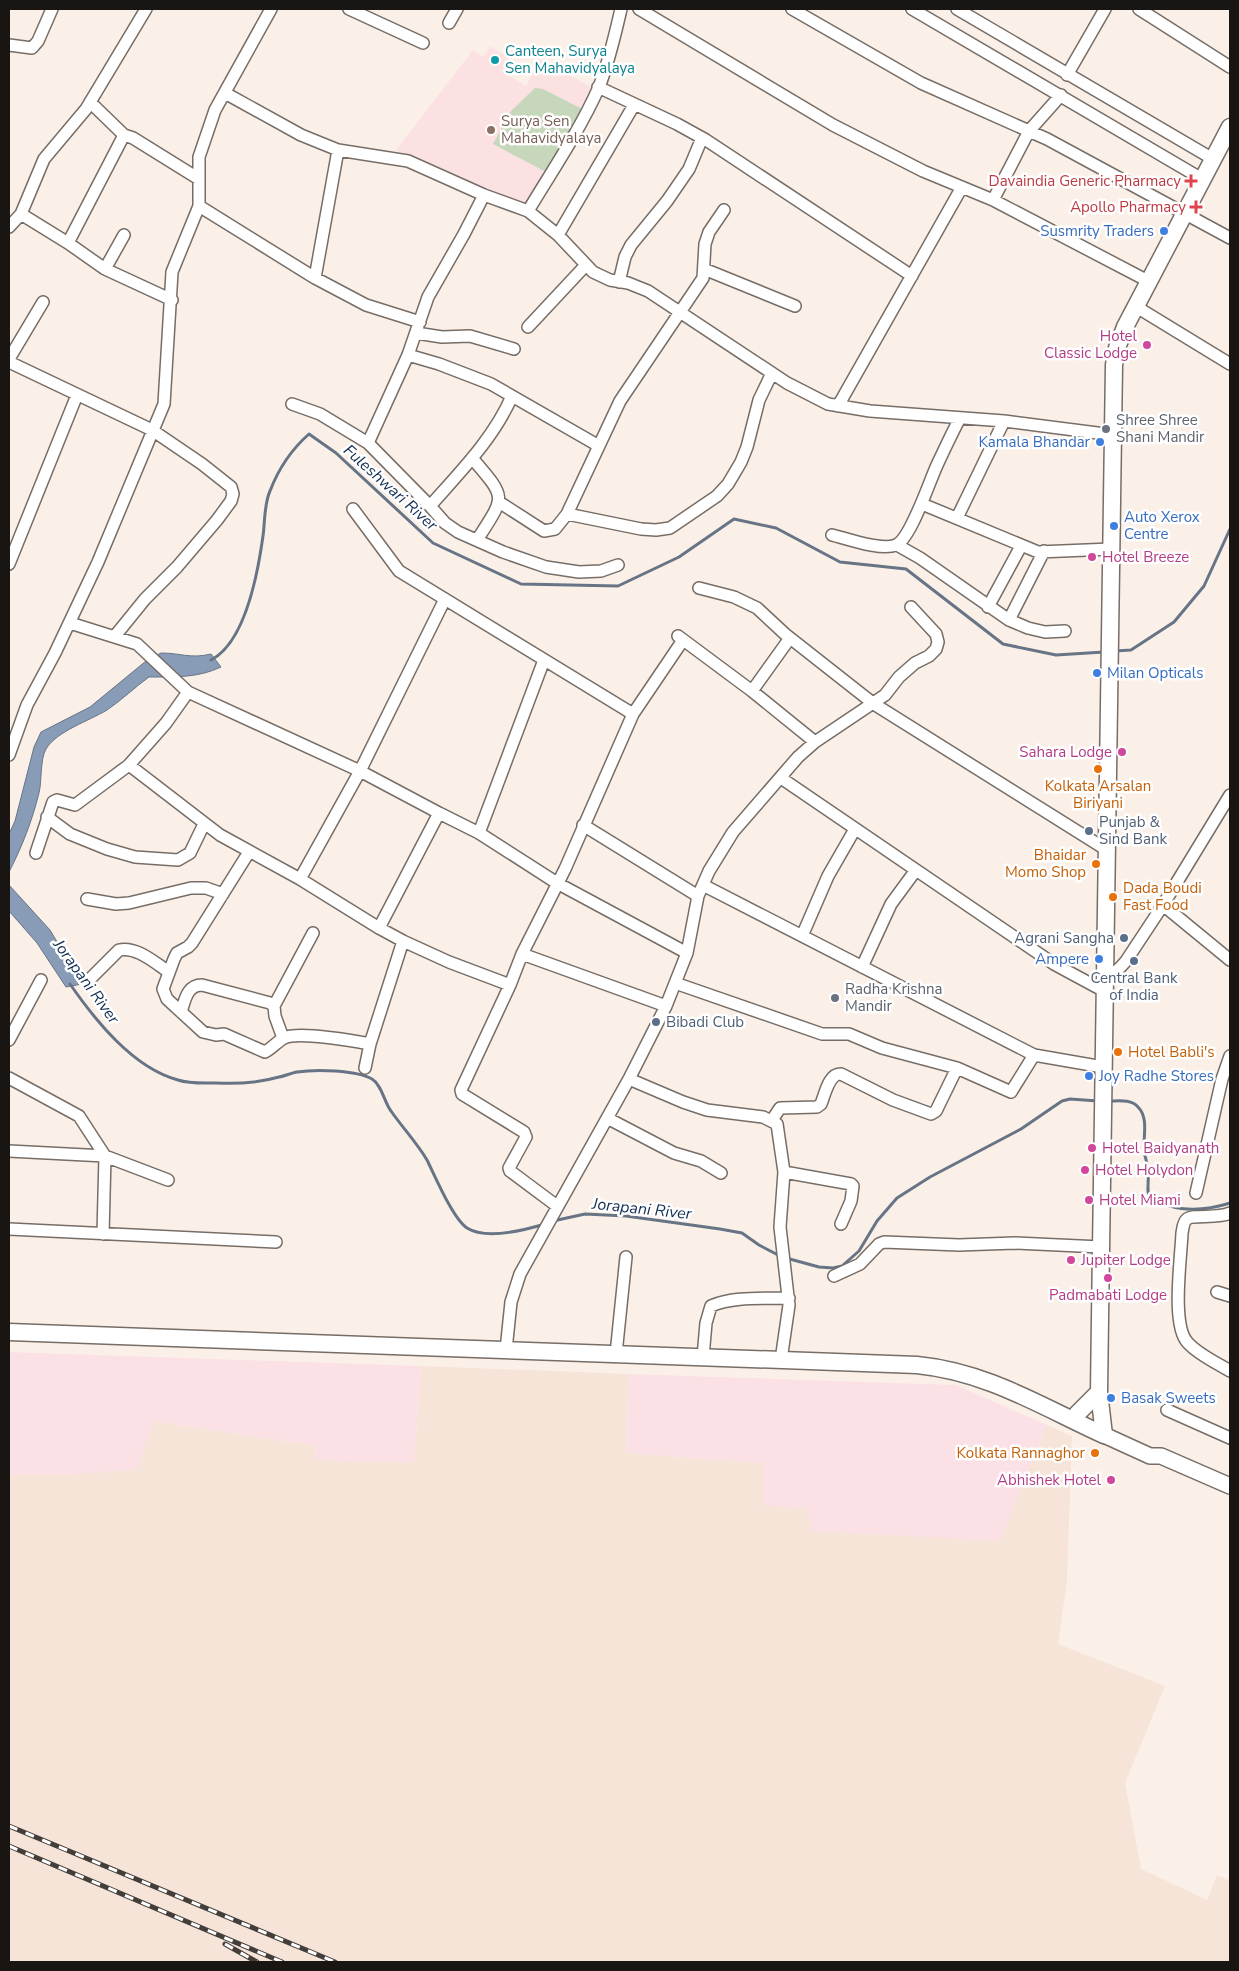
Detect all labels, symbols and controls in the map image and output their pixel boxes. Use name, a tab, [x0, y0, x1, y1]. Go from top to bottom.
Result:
place label: Canteen, Surya Sen Mahavidyalaya	[505, 41, 635, 78]
marker: Canteen, Surya Sen Mahavidyalaya	[489, 54, 501, 66]
place label: Surya Sen Mahavidyalaya	[501, 111, 601, 148]
marker: Surya Sen Mahavidyalaya	[485, 124, 497, 136]
place label: Davaindia Generic Pharmacy	[989, 171, 1181, 191]
marker: Davaindia Generic Pharmacy	[1185, 175, 1197, 187]
place label: Apollo Pharmacy	[1070, 197, 1186, 217]
marker: Apollo Pharmacy	[1190, 201, 1202, 213]
place label: Susmrity Traders	[1040, 221, 1154, 241]
marker: Susmrity Traders	[1158, 225, 1170, 237]
place label: Hotel Classic Lodge	[1044, 326, 1138, 363]
marker: Hotel Classic Lodge	[1141, 339, 1153, 351]
place label: Shree Shree Shani Mandir	[1116, 410, 1205, 447]
marker: Shree Shree Shani Mandir	[1100, 423, 1112, 435]
place label: Kamala Bhandar	[978, 432, 1091, 452]
marker: Kamala Bhandar	[1094, 436, 1106, 448]
water label: Fuleshwari River	[339, 440, 443, 537]
place label: Auto Xerox Centre	[1124, 507, 1200, 544]
marker: Auto Xerox Centre	[1108, 520, 1120, 532]
place label: Hotel Breeze	[1102, 547, 1189, 567]
marker: Hotel Breeze	[1086, 551, 1098, 563]
place label: Milan Opticals	[1107, 663, 1203, 683]
marker: Milan Opticals	[1091, 667, 1103, 679]
place label: Sahara Lodge	[1019, 742, 1112, 762]
marker: Sahara Lodge	[1116, 746, 1128, 758]
marker: Kolkata Arsalan Biriyani	[1092, 763, 1104, 775]
place label: Kolkata Arsalan Biriyani	[1045, 776, 1151, 813]
place label: Punjab & Sind Bank	[1099, 812, 1167, 849]
marker: Punjab & Sind Bank	[1083, 825, 1095, 837]
place label: Bhaidar Momo Shop	[1005, 845, 1087, 882]
marker: Bhaidar Momo Shop	[1090, 858, 1102, 870]
place label: Dada Boudi Fast Food	[1123, 878, 1202, 915]
marker: Dada Boudi Fast Food	[1107, 891, 1119, 903]
place label: Agrani Sangha	[1014, 928, 1114, 948]
marker: Agrani Sangha	[1118, 932, 1130, 944]
water label: Jorapani River	[47, 934, 125, 1029]
place label: Ampere	[1035, 949, 1089, 969]
marker: Ampere	[1093, 953, 1105, 965]
marker: Central Bank of India	[1128, 955, 1140, 967]
place label: Central Bank of India	[1091, 968, 1178, 1005]
place label: Radha Krishna Mandir	[845, 979, 942, 1016]
marker: Radha Krishna Mandir	[829, 992, 841, 1004]
place label: Bibadi Club	[666, 1012, 744, 1032]
marker: Bibadi Club	[650, 1016, 662, 1028]
place label: Hotel Babli's	[1128, 1042, 1214, 1062]
marker: Hotel Babli's	[1112, 1046, 1124, 1058]
place label: Joy Radhe Stores	[1098, 1066, 1214, 1086]
marker: Joy Radhe Stores	[1083, 1070, 1095, 1082]
place label: Hotel Baidyanath	[1102, 1138, 1219, 1158]
marker: Hotel Baidyanath	[1086, 1142, 1098, 1154]
place label: Hotel Holydon	[1095, 1160, 1193, 1180]
marker: Hotel Holydon	[1079, 1164, 1091, 1176]
place label: Hotel Miami	[1099, 1190, 1181, 1210]
water label: Jorapani River	[590, 1193, 694, 1225]
marker: Hotel Miami	[1083, 1194, 1095, 1206]
place label: Jupiter Lodge	[1080, 1250, 1171, 1270]
marker: Jupiter Lodge	[1065, 1254, 1077, 1266]
marker: Padmabati Lodge	[1102, 1272, 1114, 1284]
place label: Padmabati Lodge	[1049, 1285, 1167, 1305]
place label: Basak Sweets	[1121, 1388, 1216, 1408]
marker: Basak Sweets	[1105, 1392, 1117, 1404]
place label: Kolkata Rannaghor	[957, 1443, 1086, 1463]
marker: Kolkata Rannaghor	[1089, 1447, 1101, 1459]
place label: Abhishek Hotel	[997, 1470, 1102, 1490]
marker: Abhishek Hotel	[1105, 1474, 1117, 1486]

